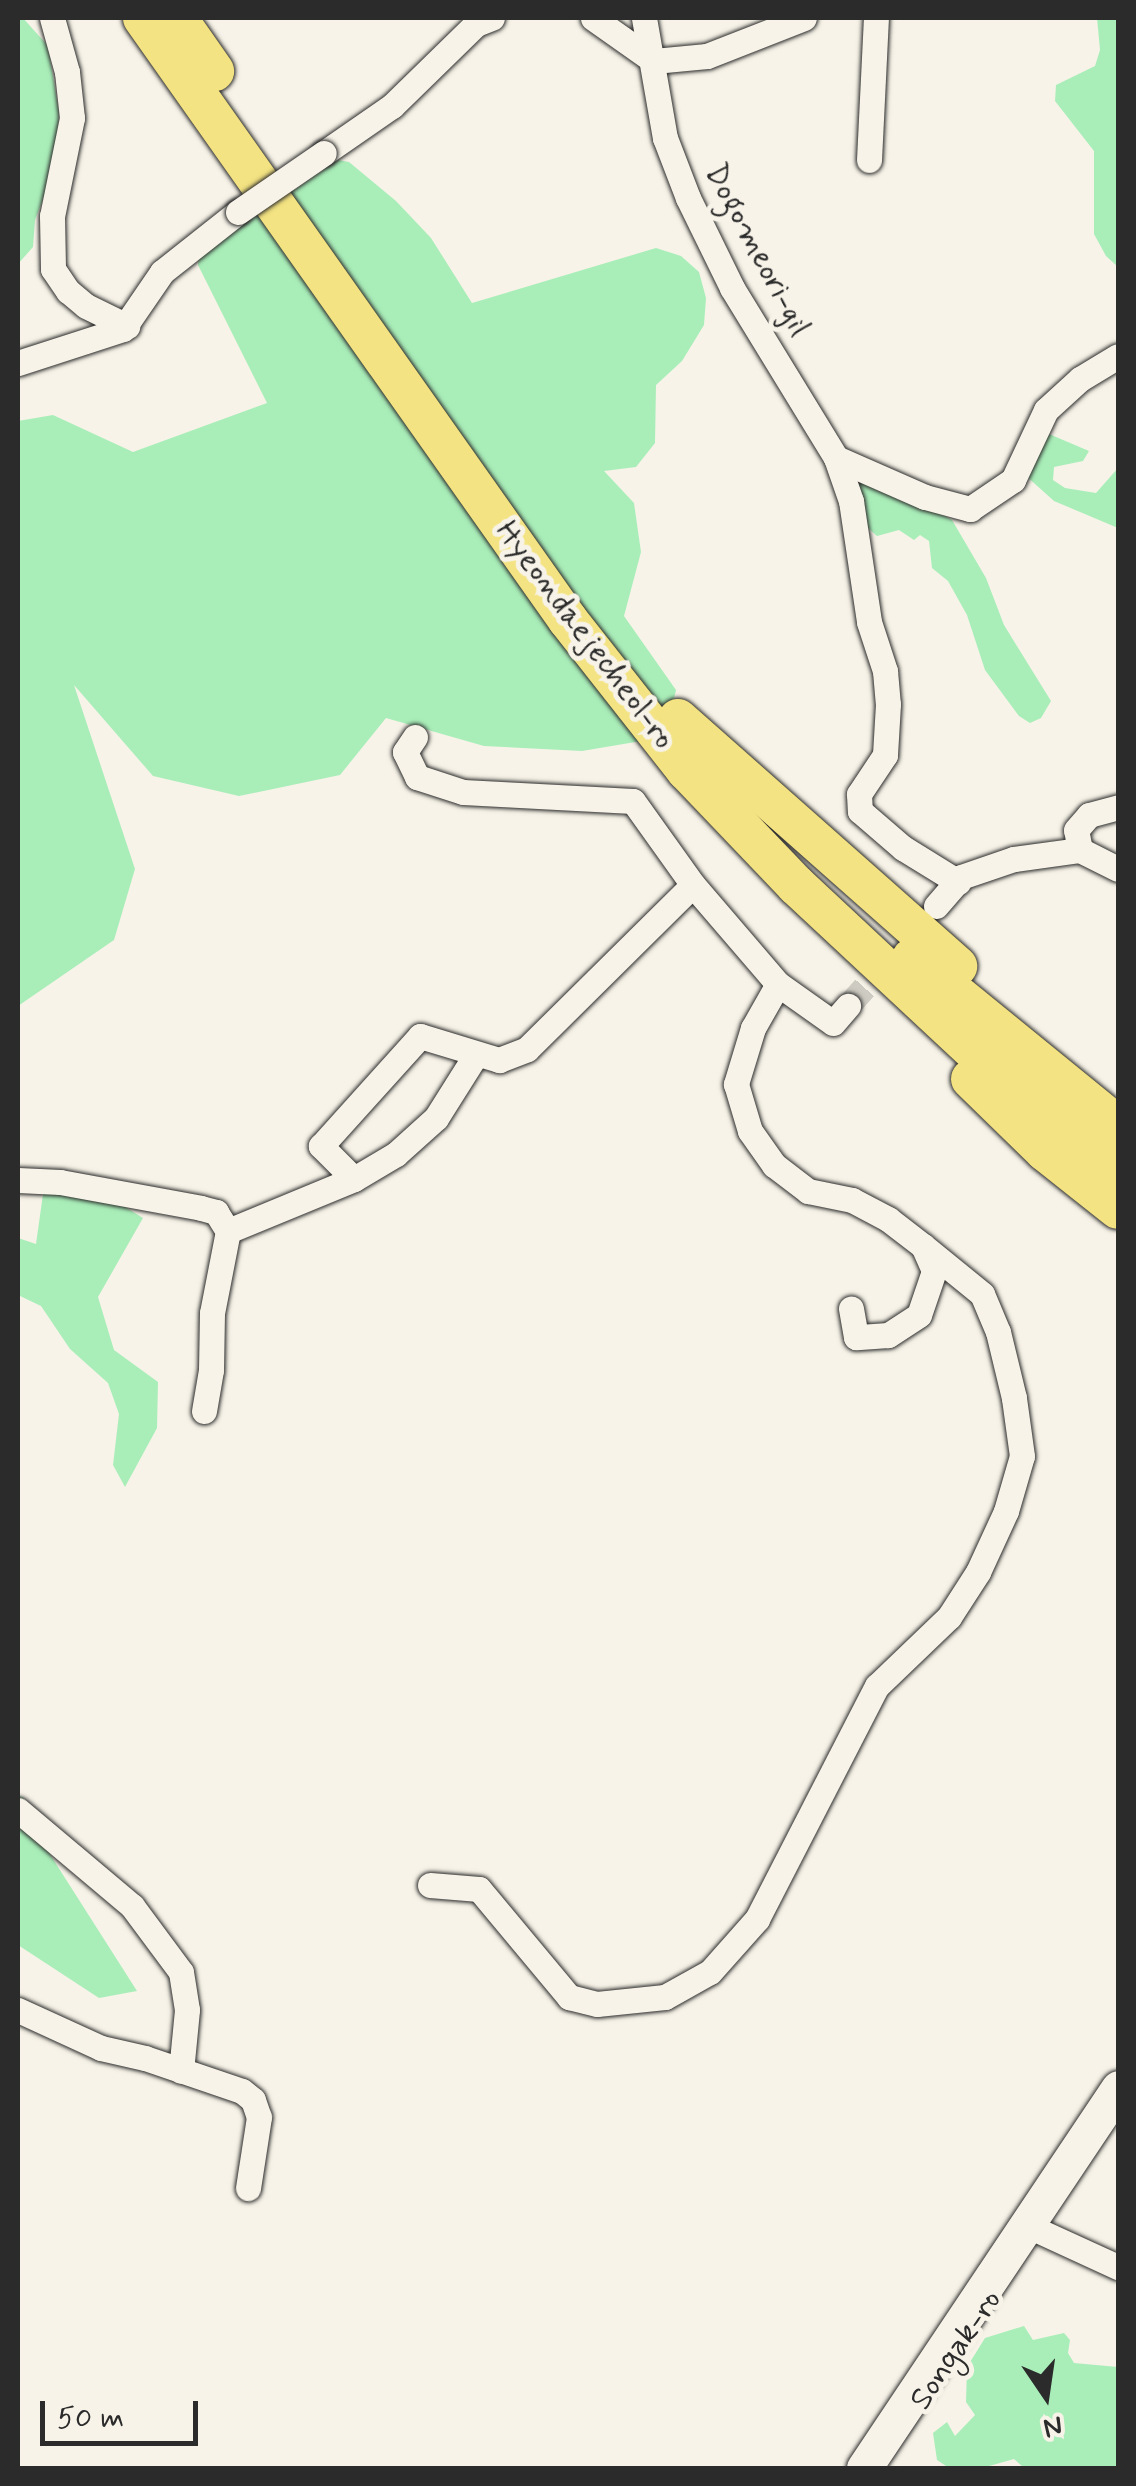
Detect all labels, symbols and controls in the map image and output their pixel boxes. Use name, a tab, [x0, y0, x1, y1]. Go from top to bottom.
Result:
street label: Dogomeori-gil	[695, 157, 819, 343]
street label: Hyeondaejecheol-ro	[487, 513, 683, 757]
street label: Songak-ro	[902, 2283, 1010, 2417]
north arrow	[996, 2346, 1096, 2446]
scale bar	[45, 2381, 202, 2443]
text: 50 m	[57, 2399, 124, 2438]
text: N	[1040, 2406, 1066, 2446]

